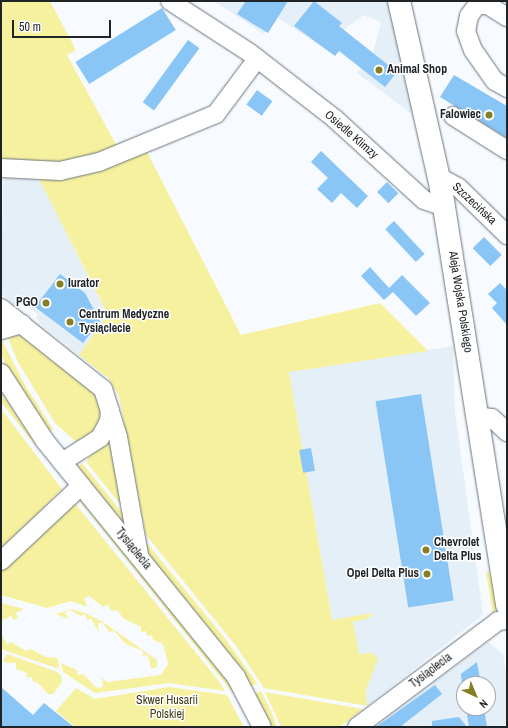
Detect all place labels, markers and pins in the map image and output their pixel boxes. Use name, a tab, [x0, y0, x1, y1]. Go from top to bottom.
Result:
place label: Animal Shop	[387, 63, 447, 77]
marker: Animal Shop	[374, 65, 384, 75]
place label: Falowiec	[440, 108, 481, 122]
marker: Falowiec	[484, 110, 494, 120]
place label: Iurator	[68, 277, 99, 291]
marker: Iurator	[55, 279, 65, 289]
place label: PGO	[16, 296, 38, 310]
marker: PGO	[41, 298, 51, 308]
place label: Centrum Medyczne Tysiąclecie	[79, 308, 169, 336]
marker: Centrum Medyczne Tysiąclecie	[64, 316, 76, 328]
place label: Chevrolet Delta Plus	[434, 536, 482, 564]
marker: Chevrolet Delta Plus	[421, 545, 431, 555]
place label: Opel Delta Plus	[347, 567, 419, 581]
marker: Opel Delta Plus	[422, 569, 432, 579]

